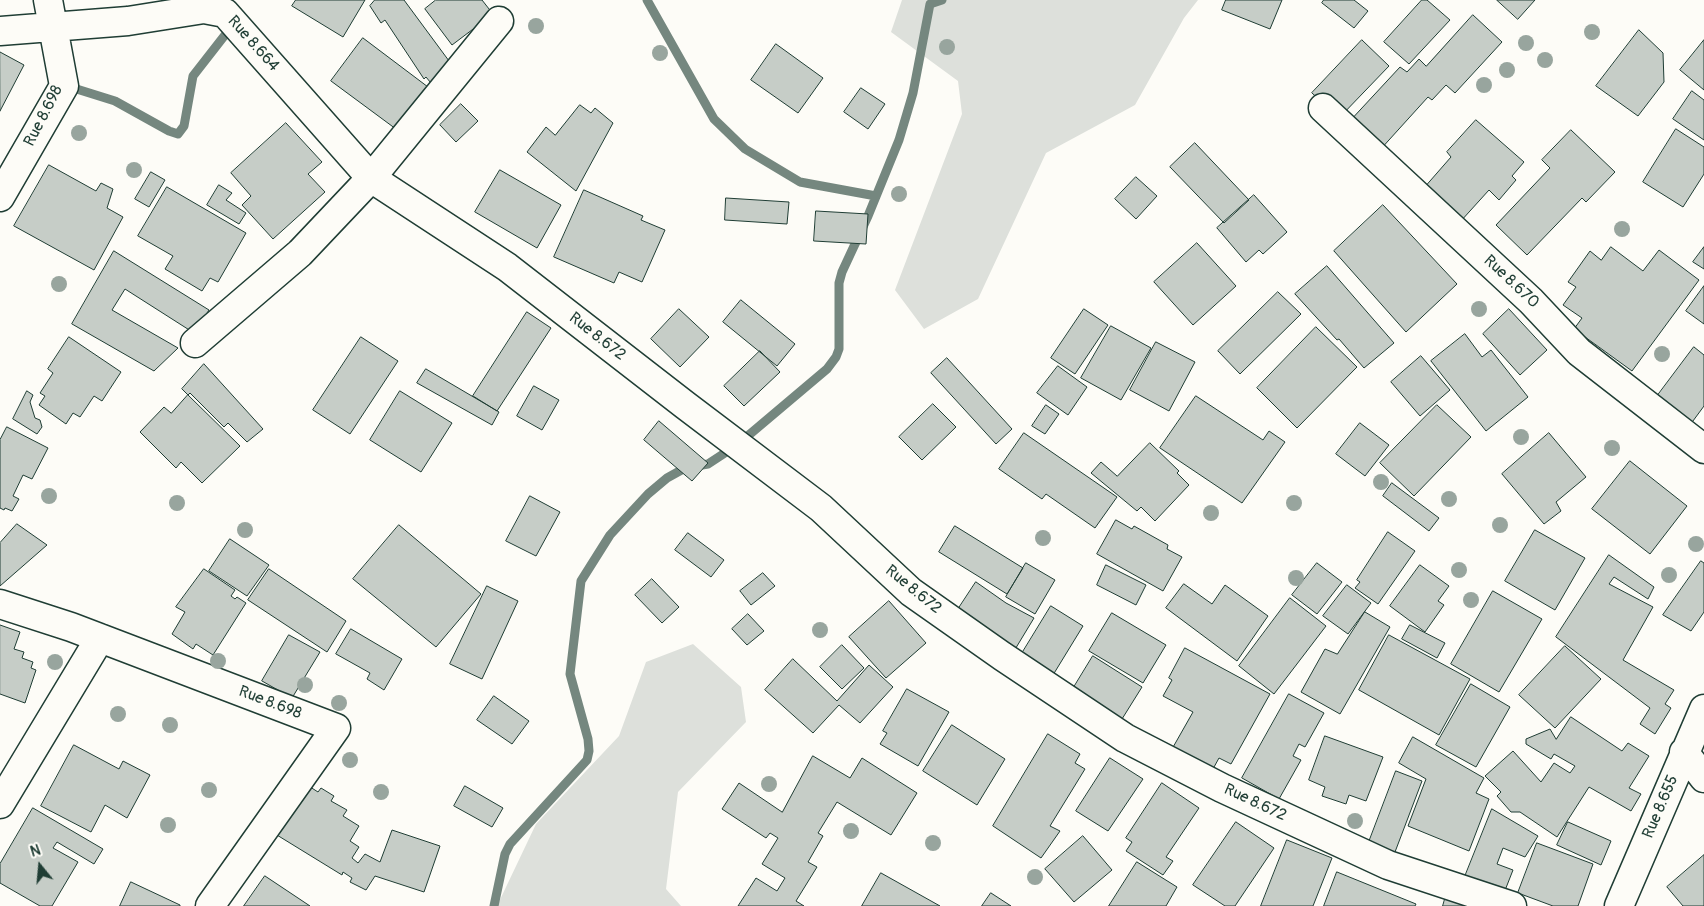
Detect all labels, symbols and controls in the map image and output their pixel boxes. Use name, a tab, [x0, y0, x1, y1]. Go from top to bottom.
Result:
street label: Rue 8.664	[223, 12, 283, 76]
street label: Rue 8.698	[20, 82, 68, 150]
street label: Rue 8.670	[1479, 252, 1543, 312]
street label: Rue 8.672	[565, 309, 629, 365]
street label: Rue 8.672	[881, 562, 945, 618]
street label: Rue 8.698	[236, 682, 304, 724]
street label: Rue 8.655	[1639, 772, 1683, 842]
street label: Rue 8.672	[1221, 780, 1289, 826]
north arrow	[15, 841, 65, 891]
text: N	[28, 842, 42, 861]

